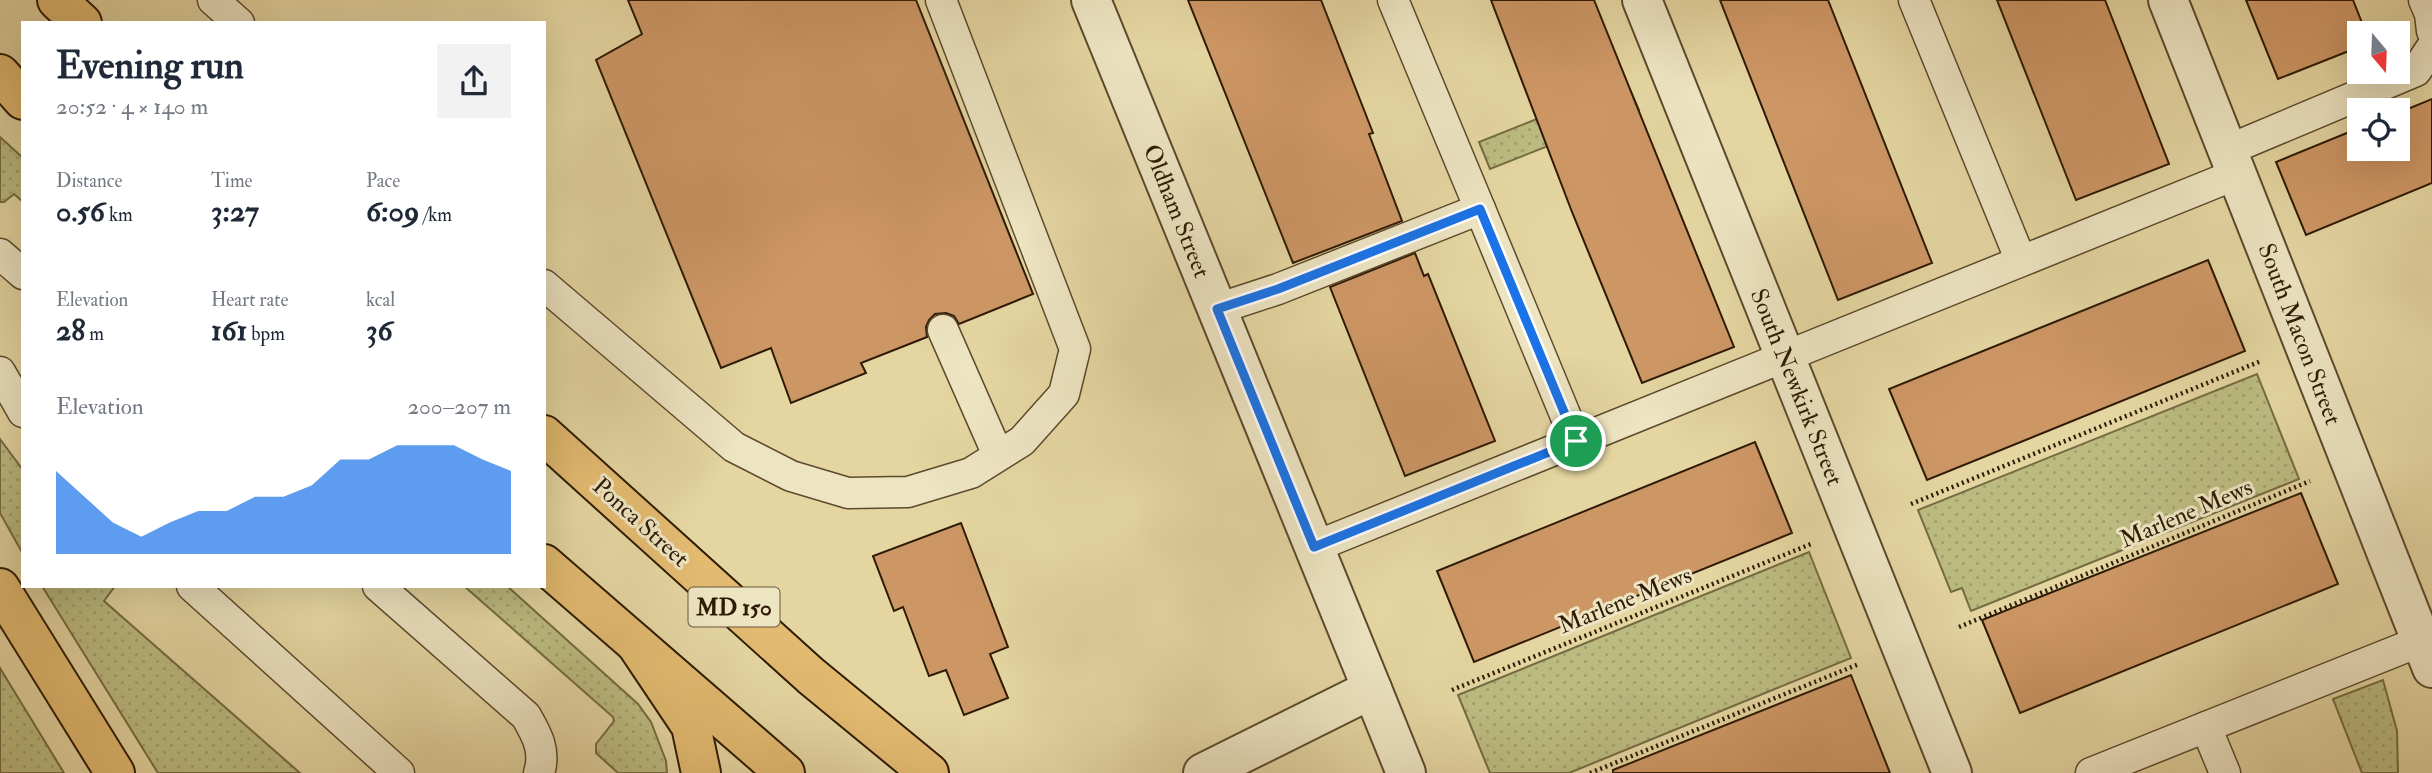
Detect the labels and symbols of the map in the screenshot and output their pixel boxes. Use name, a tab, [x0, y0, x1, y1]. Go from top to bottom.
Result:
north arrow	[2347, 21, 2410, 84]
street label: Oldham Street	[1136, 140, 1217, 283]
street label: South Macon Street	[2251, 239, 2348, 430]
street label: South Newkirk Street	[1743, 284, 1850, 490]
pin	[1546, 411, 1606, 471]
street label: Ponca Street	[586, 471, 696, 574]
street label: Marlene Mews	[2115, 472, 2257, 555]
street label: Marlene Mews	[1554, 560, 1696, 641]
road number: MD 150	[688, 587, 780, 626]

